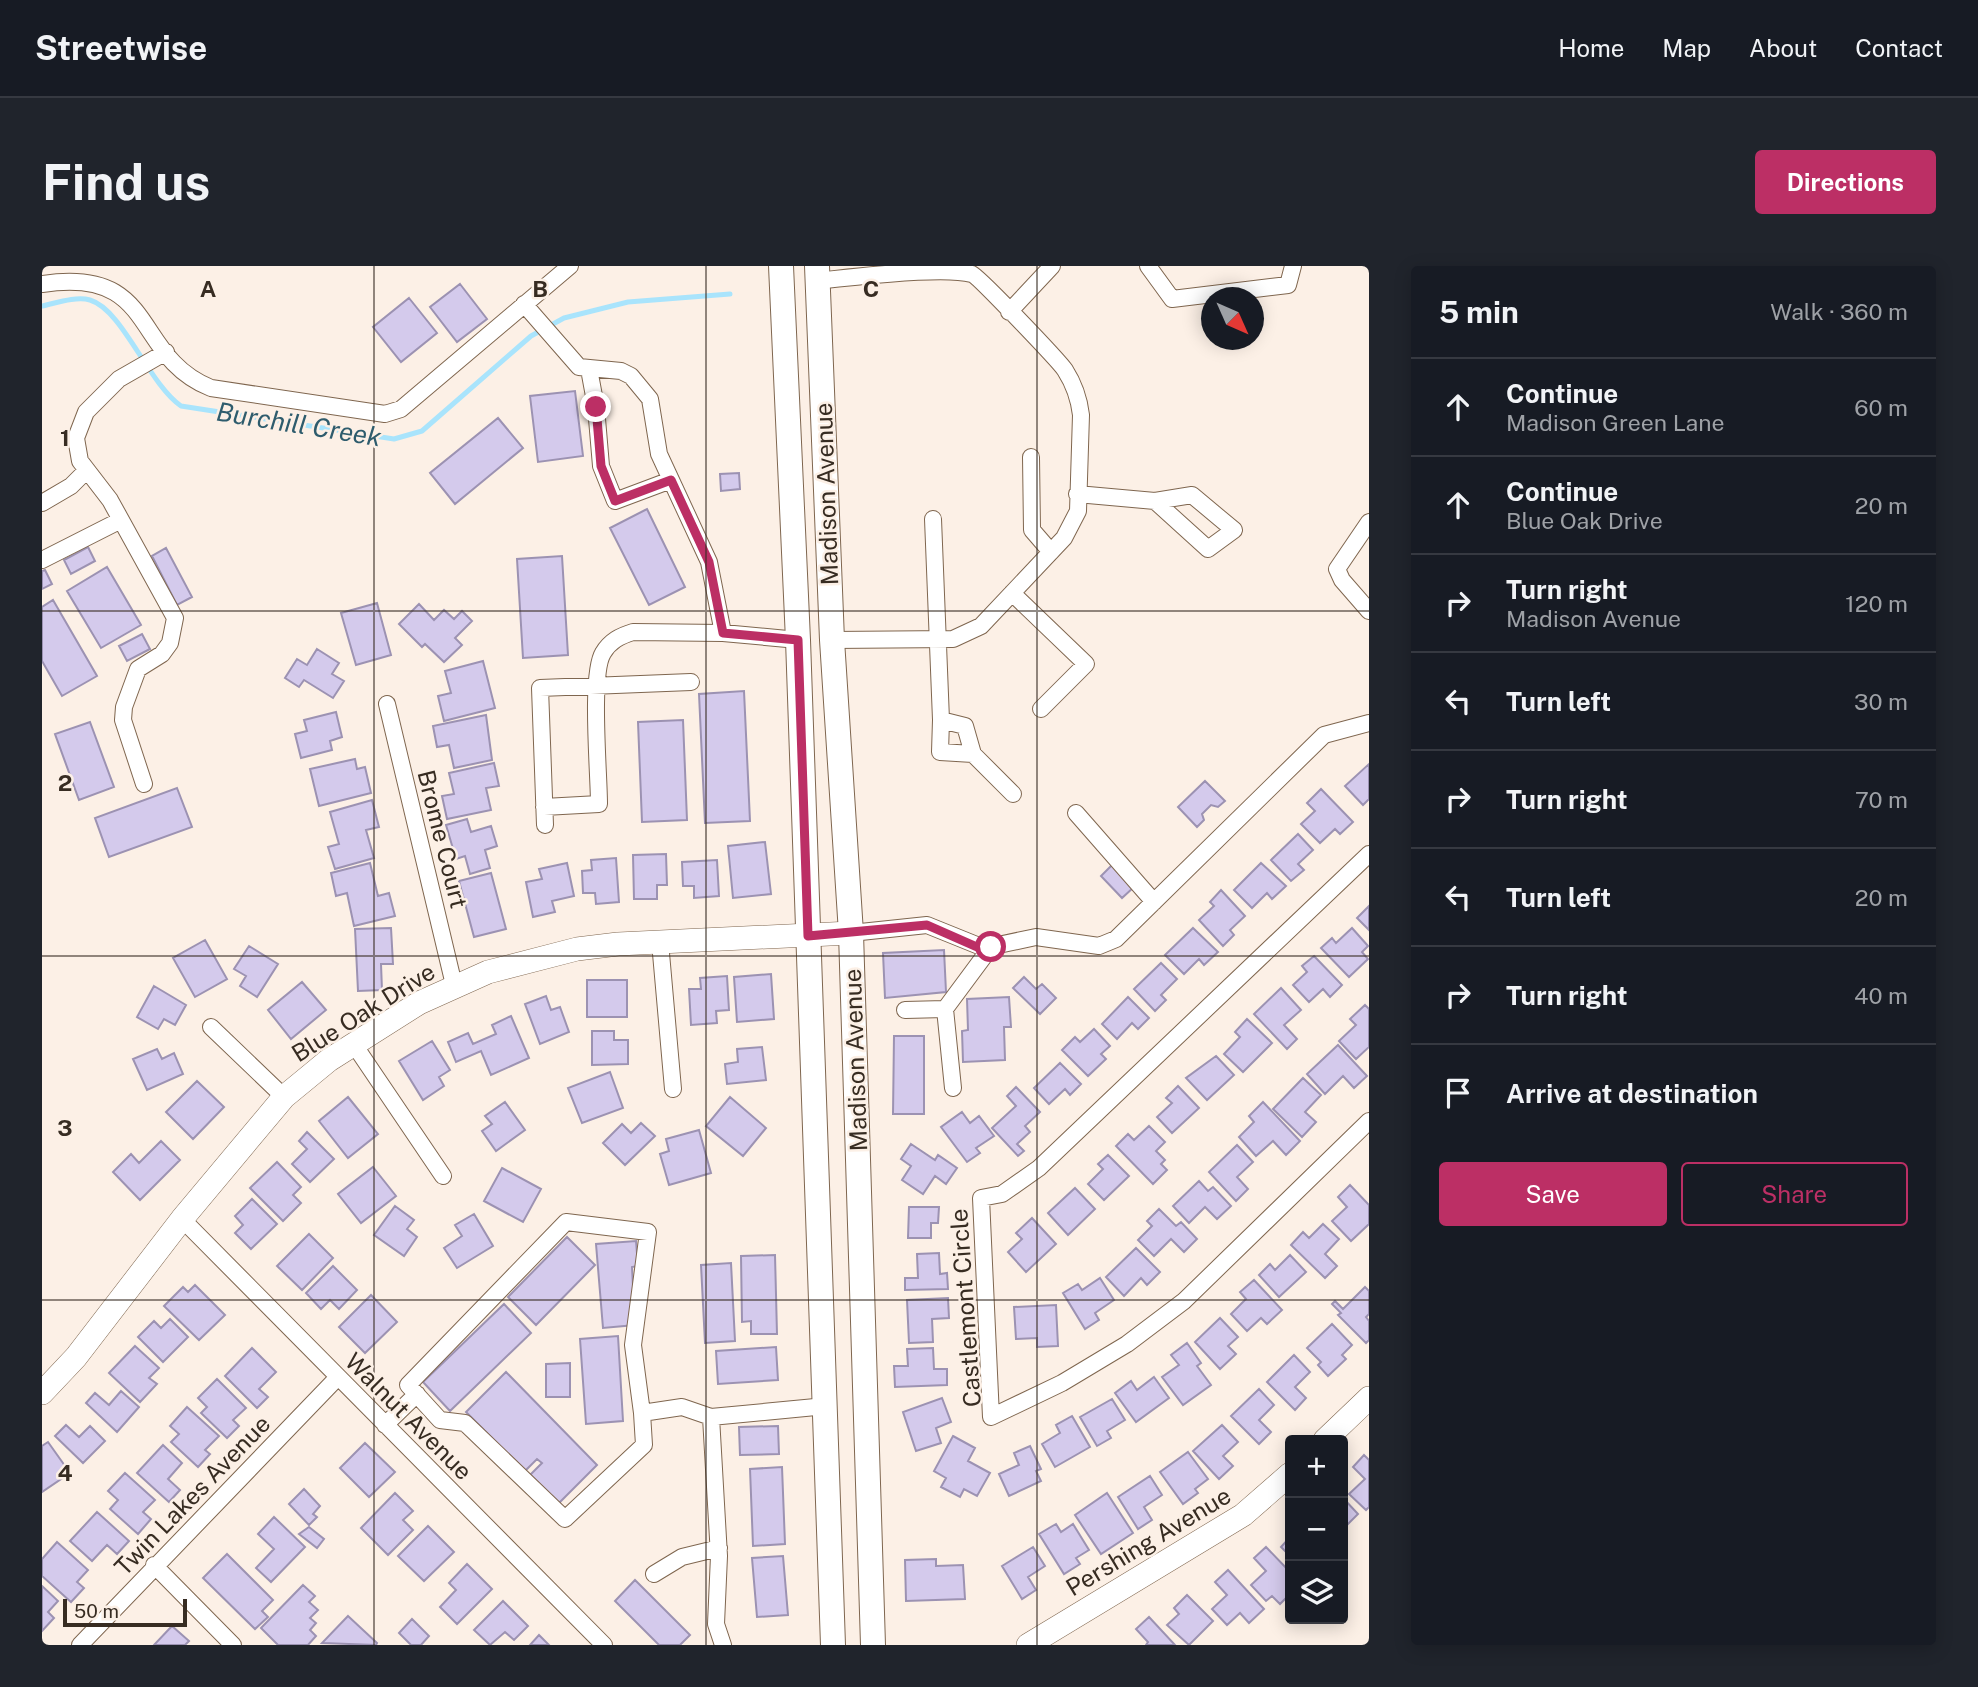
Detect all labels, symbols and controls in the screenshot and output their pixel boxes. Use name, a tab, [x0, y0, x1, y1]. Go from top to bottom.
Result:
text: Streetwise	[35, 29, 207, 67]
text: Home	[1558, 34, 1624, 62]
text: Map	[1662, 34, 1711, 62]
text: About	[1749, 34, 1817, 62]
text: Contact	[1855, 34, 1943, 62]
button: Directions	[1755, 150, 1936, 214]
text: Find us	[42, 153, 210, 211]
text: A	[200, 275, 217, 302]
text: B	[532, 275, 548, 302]
text: C	[863, 275, 879, 302]
north arrow	[1201, 287, 1264, 350]
text: 5 min	[1439, 294, 1519, 330]
text: Walk · 360 m	[1770, 298, 1908, 325]
text: Continue	[1506, 378, 1618, 409]
icon: ahead	[1439, 388, 1477, 426]
route end	[580, 391, 611, 422]
text: 60 m	[1854, 394, 1908, 421]
water label: Burchill Creek	[214, 396, 384, 452]
street label: Madison Avenue	[809, 402, 843, 586]
text: Madison Green Lane	[1506, 409, 1725, 436]
text: 1	[60, 424, 70, 451]
text: Continue	[1506, 476, 1618, 507]
icon: ahead	[1439, 486, 1477, 524]
text: 20 m	[1855, 492, 1908, 519]
text: Blue Oak Drive	[1506, 507, 1663, 534]
text: Turn right	[1506, 574, 1628, 605]
icon: right	[1439, 584, 1477, 622]
text: 120 m	[1845, 590, 1908, 617]
text: Madison Avenue	[1506, 605, 1681, 632]
icon: left	[1439, 682, 1477, 720]
text: Turn left	[1506, 686, 1611, 717]
text: 30 m	[1854, 688, 1908, 715]
street label: Brome Court	[412, 767, 474, 911]
text: 2	[58, 769, 72, 796]
icon: right	[1439, 780, 1477, 818]
text: Turn right	[1506, 784, 1628, 815]
text: 70 m	[1855, 786, 1908, 813]
icon: left	[1439, 878, 1477, 916]
text: Turn left	[1506, 882, 1611, 913]
text: 20 m	[1855, 884, 1908, 911]
route start	[975, 931, 1006, 962]
street label: Blue Oak Drive	[286, 957, 440, 1067]
street label: Madison Avenue	[838, 968, 872, 1152]
icon: right	[1439, 976, 1477, 1014]
text: Turn right	[1506, 980, 1628, 1011]
text: 40 m	[1854, 982, 1908, 1009]
icon: arrive	[1439, 1074, 1477, 1112]
text: Arrive at destination	[1506, 1078, 1758, 1109]
text: 3	[57, 1114, 73, 1141]
button: Save	[1439, 1162, 1667, 1226]
button: Share	[1681, 1162, 1908, 1226]
street label: Castlemont Circle	[944, 1208, 986, 1408]
street label: Walnut Avenue	[340, 1347, 478, 1485]
street label: Twin Lakes Avenue	[109, 1409, 275, 1581]
map controls	[1285, 1435, 1348, 1624]
button: +	[1285, 1435, 1348, 1498]
text: 4	[57, 1459, 73, 1486]
street label: Pershing Avenue	[1061, 1481, 1235, 1601]
button: −	[1285, 1498, 1348, 1561]
button: layers	[1285, 1561, 1348, 1624]
scale bar	[63, 1596, 187, 1628]
text: 50 m	[74, 1600, 119, 1622]

